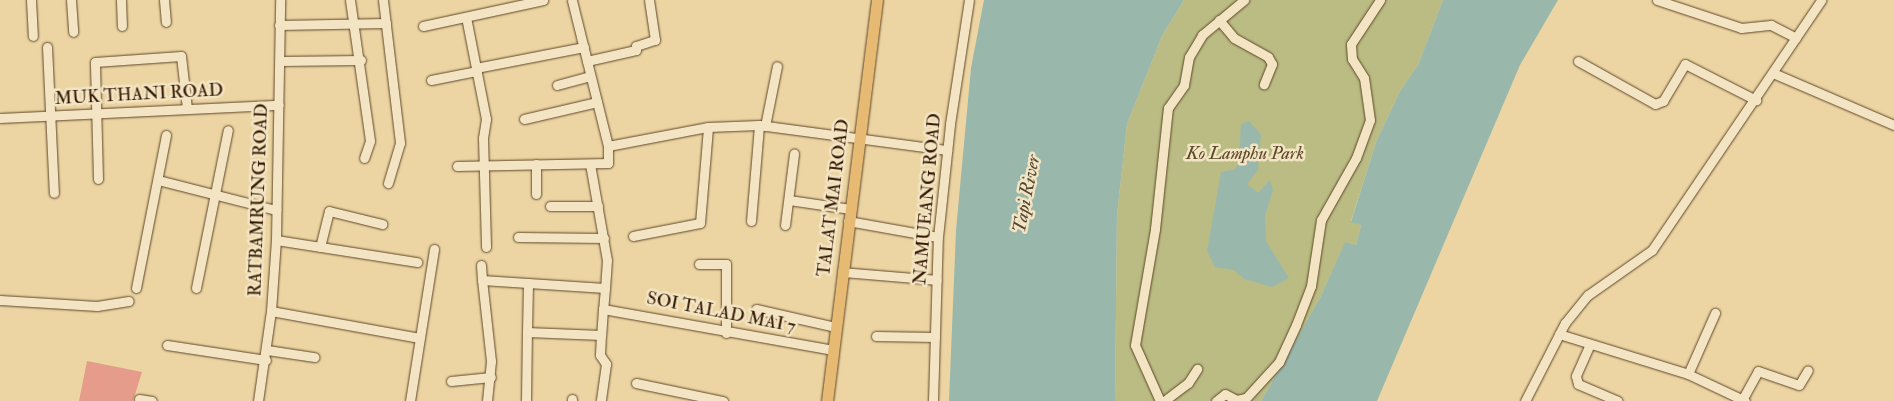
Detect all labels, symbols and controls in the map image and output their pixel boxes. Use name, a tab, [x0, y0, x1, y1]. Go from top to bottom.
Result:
street label: MUK THANI ROAD	[54, 80, 224, 110]
street label: RATBAMRUNG ROAD	[245, 103, 273, 297]
street label: NAMUEANG ROAD	[910, 112, 946, 286]
street label: TALAT MAI ROAD	[814, 118, 854, 278]
park label: Ko Lamphu Park	[1186, 143, 1304, 165]
water label: Tapi River	[1008, 153, 1046, 235]
street label: SOI TALAD MAI 7	[645, 288, 797, 338]

